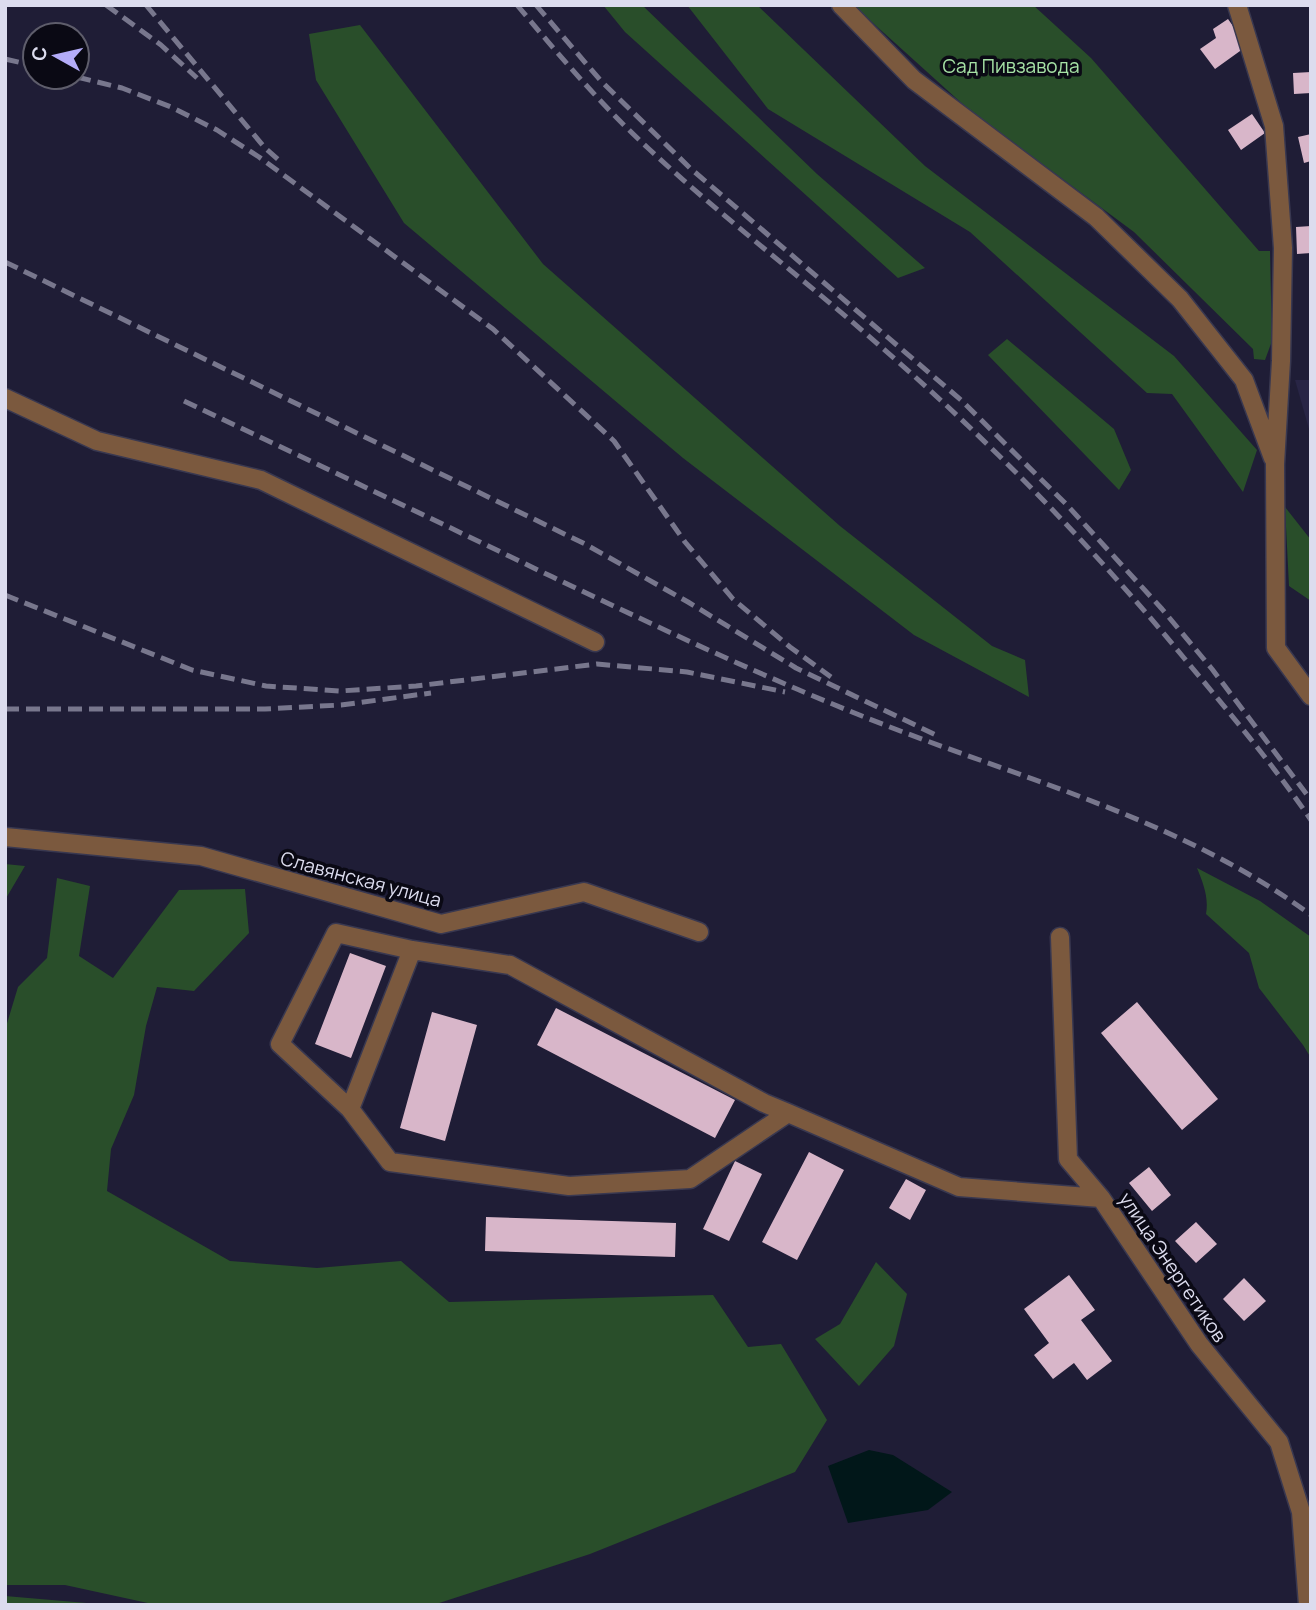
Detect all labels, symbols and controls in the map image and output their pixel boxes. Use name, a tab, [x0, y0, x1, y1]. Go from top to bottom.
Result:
north arrow	[21, 21, 91, 91]
text: С	[25, 45, 53, 62]
park label: Сад Пивзавода	[943, 53, 1079, 79]
street label: Славянская улица	[278, 845, 444, 913]
street label: улица Энергетиков	[1113, 1187, 1233, 1347]

